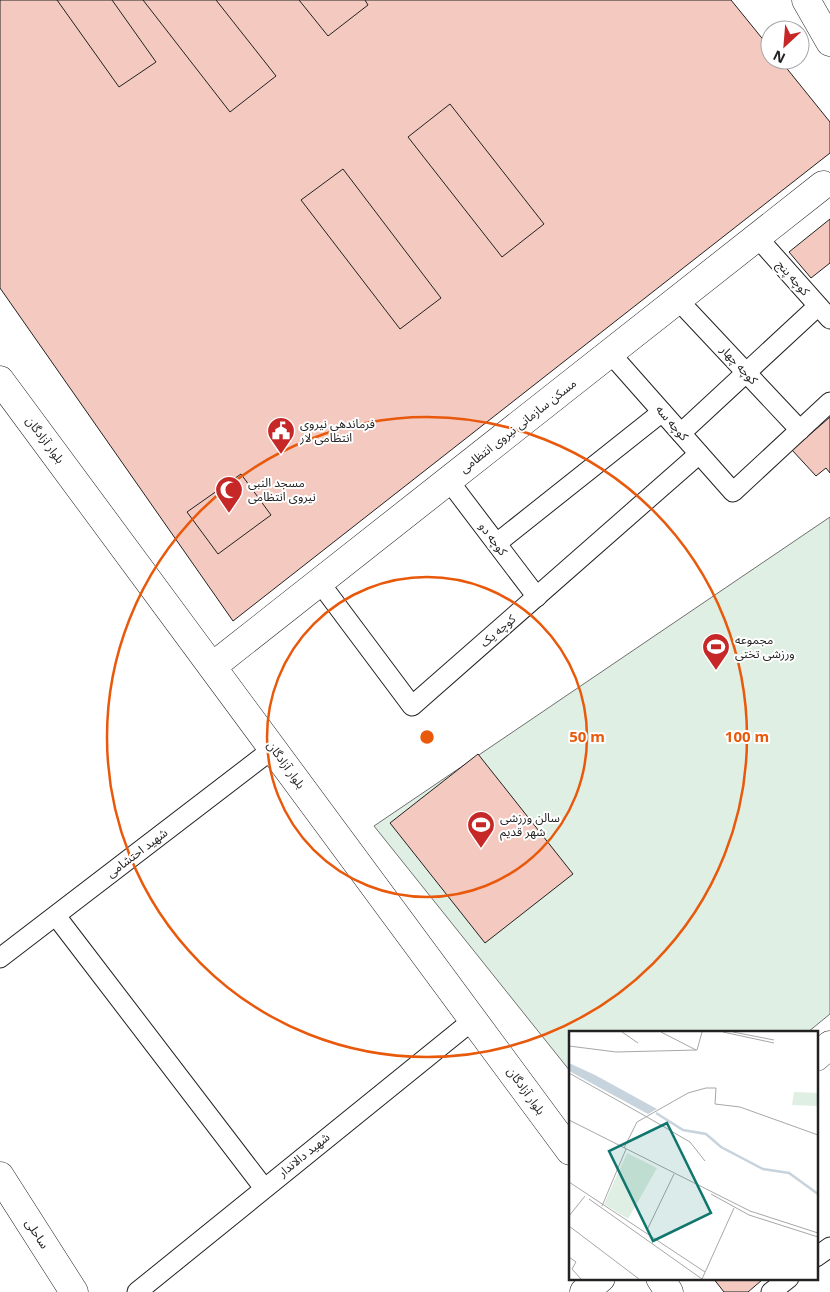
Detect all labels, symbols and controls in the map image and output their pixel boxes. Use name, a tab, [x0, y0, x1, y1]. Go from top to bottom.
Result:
north arrow	[760, 20, 810, 70]
text: N	[770, 46, 788, 68]
street label: کوچه پنج	[772, 256, 814, 300]
street label: کوچه چهار	[716, 341, 763, 389]
street label: مسکن سازمانی نیروی انتظامی	[456, 375, 580, 477]
street label: کوچه سه	[652, 401, 693, 445]
street label: بلوار آزادگان	[22, 413, 69, 467]
place label: فرماندهی نیروی انتظامی لار	[299, 415, 375, 446]
public building icon: فرماندهی نیروی انتظامی لار	[266, 416, 296, 455]
place label: مسجد النبی نیروی انتظامی	[248, 474, 316, 505]
mosque icon: مسجد النبی نیروی انتظامی	[214, 475, 244, 514]
street label: کوچه دو	[475, 519, 512, 560]
street label: کوچه یک	[476, 610, 520, 651]
place label: مجموعه ورزشی تختی	[735, 631, 795, 662]
sports icon: مجموعه ورزشی تختی	[701, 632, 731, 671]
text: 50 m	[569, 726, 605, 746]
text: 100 m	[725, 726, 769, 746]
centre of rings	[418, 728, 436, 746]
street label: بلوار آزادگان	[263, 737, 309, 792]
place label: سالن ورزشی شهر قدیم	[500, 809, 560, 841]
sports icon: سالن ورزشی شهر قدیم	[466, 810, 496, 849]
street label: شهید احتشامی	[103, 824, 171, 881]
inset map	[569, 1031, 818, 1280]
street label: بلوار آزادگان	[503, 1063, 549, 1118]
street label: شهید دالاندار	[273, 1129, 333, 1181]
street label: ساحلی	[21, 1216, 53, 1252]

